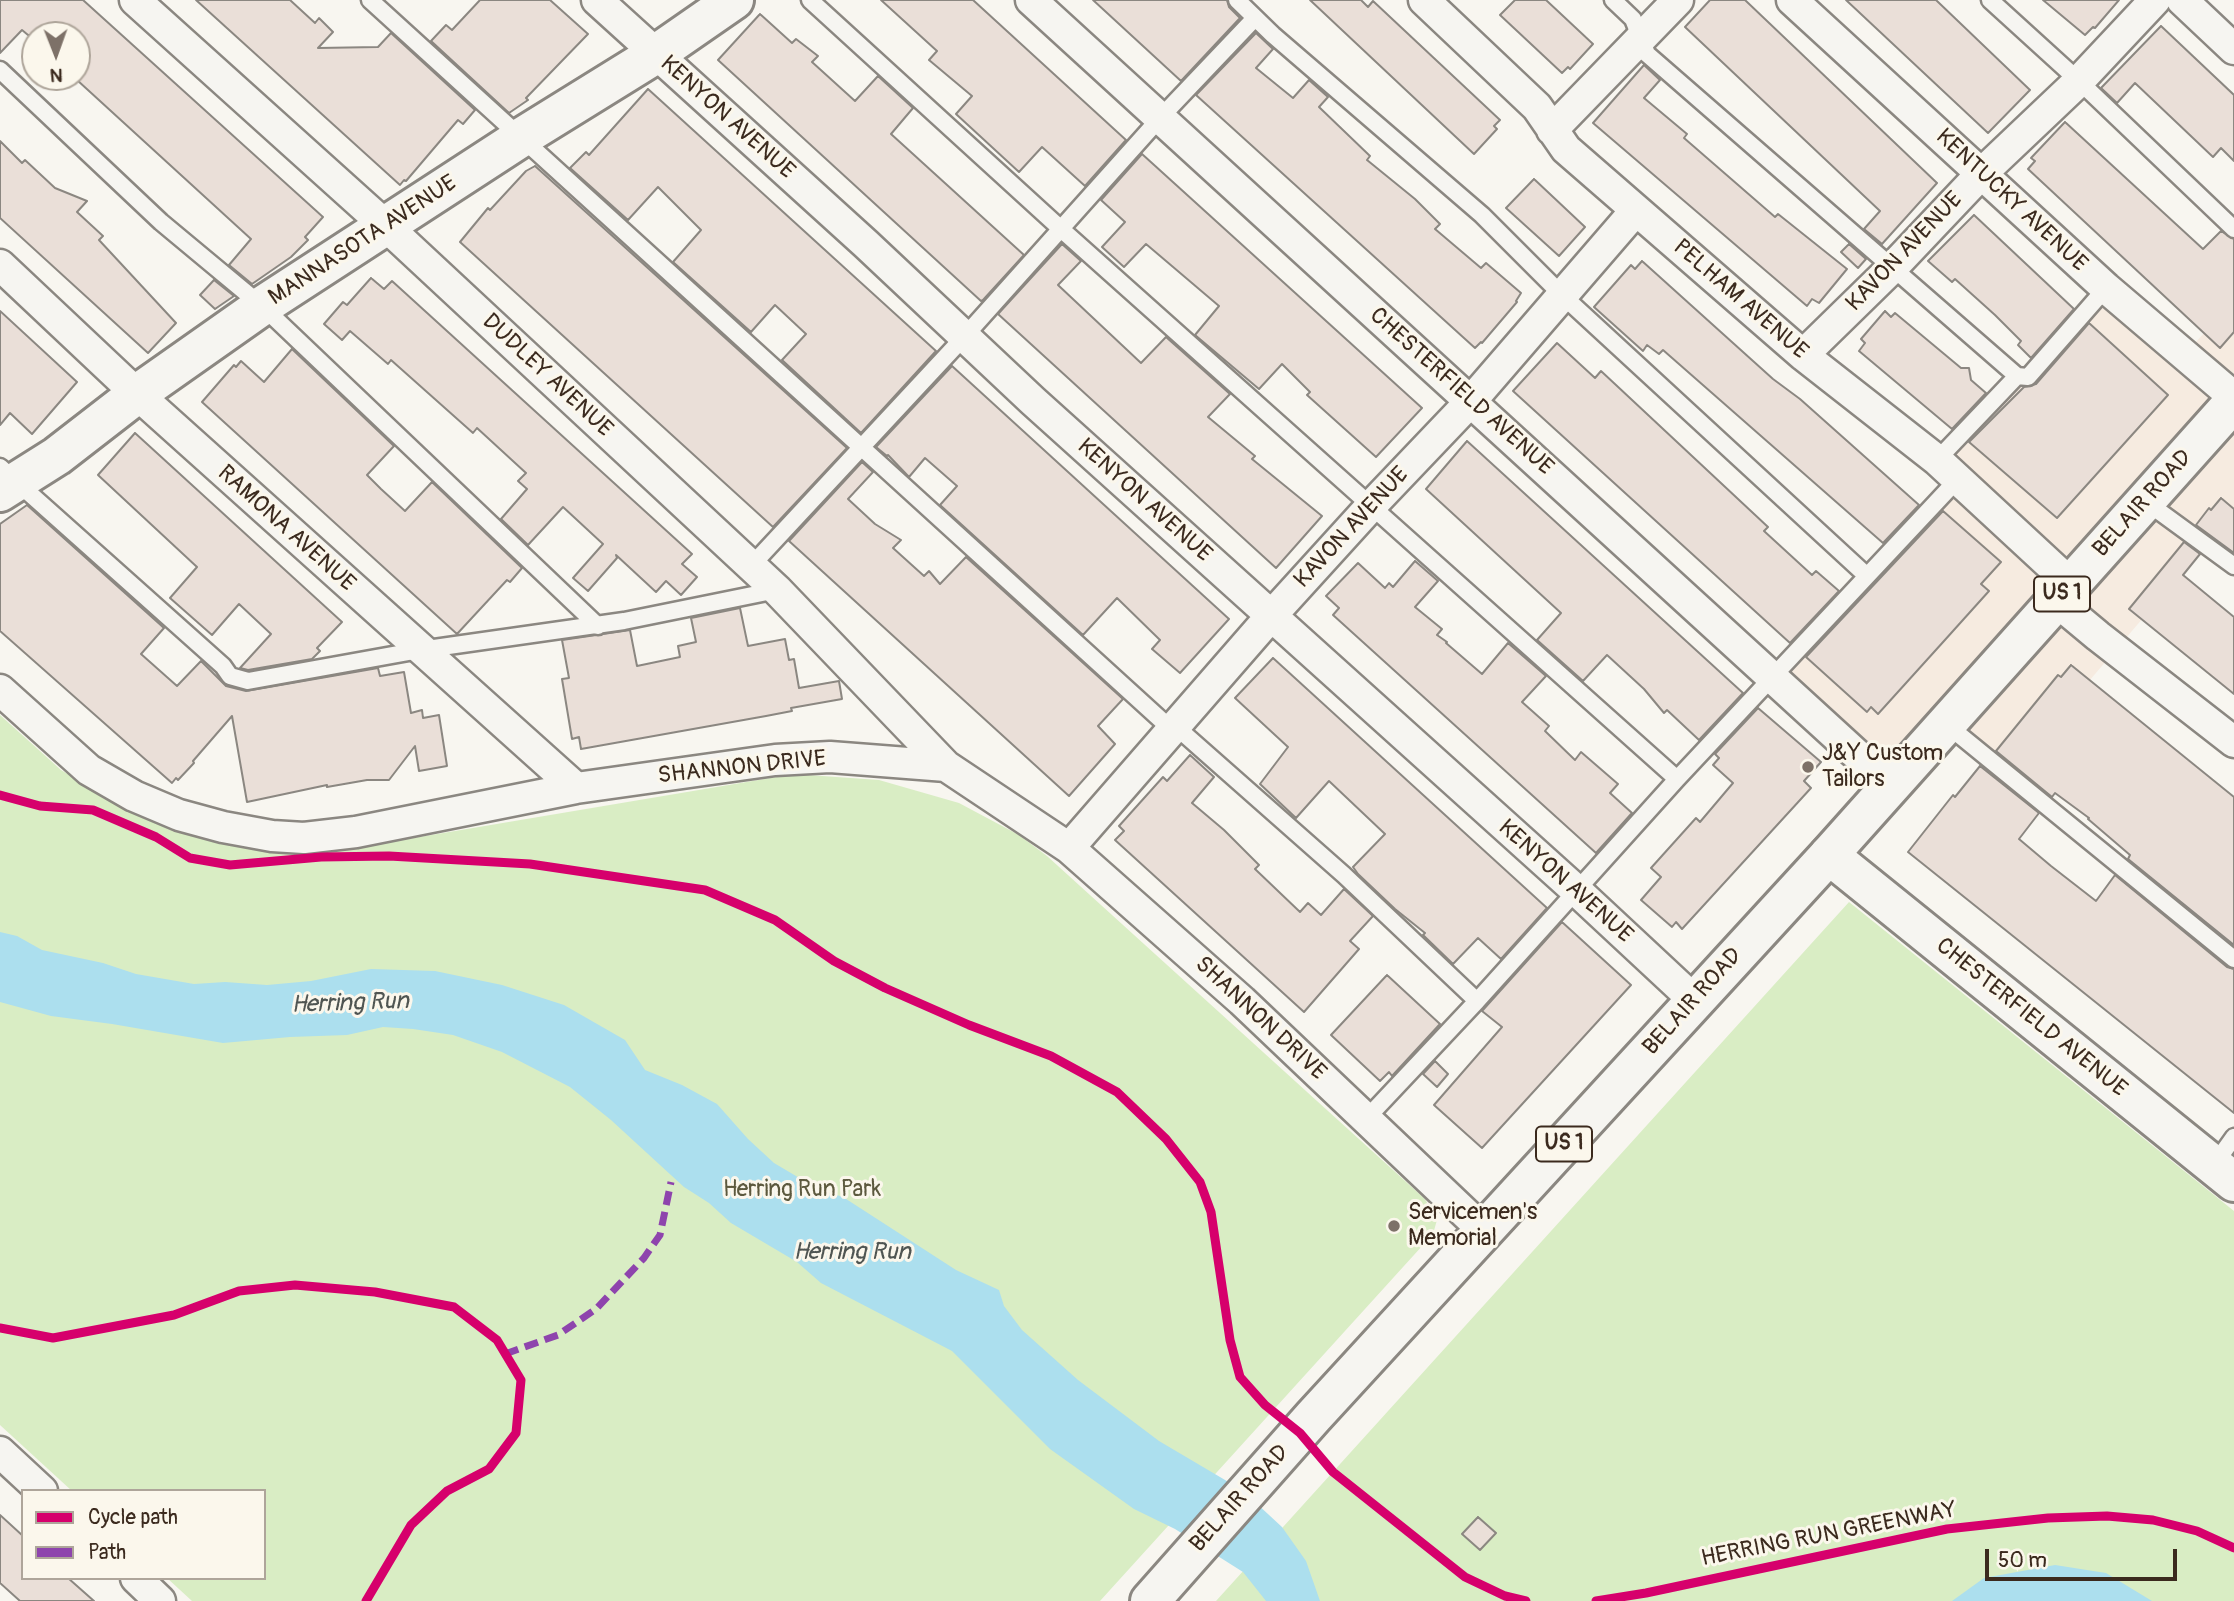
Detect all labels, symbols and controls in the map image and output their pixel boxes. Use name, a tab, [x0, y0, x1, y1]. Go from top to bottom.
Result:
north arrow	[21, 21, 91, 91]
street label: KENYON AVENUE	[654, 50, 800, 186]
text: N	[50, 63, 63, 87]
street label: KENTUCKY AVENUE	[1930, 124, 2092, 278]
street label: MANNASOTA AVENUE	[264, 170, 462, 312]
street label: KAVON AVENUE	[1841, 186, 1969, 318]
street label: PELHAM AVENUE	[1667, 234, 1813, 366]
street label: CHESTERFIELD AVENUE	[1363, 302, 1559, 482]
street label: DUDLEY AVENUE	[476, 309, 618, 443]
street label: KENYON AVENUE	[1071, 433, 1217, 569]
street label: BELAIR ROAD	[2088, 445, 2198, 563]
street label: RAMONA AVENUE	[211, 460, 361, 598]
street label: KAVON AVENUE	[1289, 462, 1415, 594]
road number: US 1	[2034, 576, 2090, 612]
place label: J&Y Custom Tailors	[1822, 740, 1943, 794]
street label: SHANNON DRIVE	[656, 745, 828, 791]
marker: J&Y Custom Tailors	[1800, 759, 1816, 775]
street label: KENYON AVENUE	[1492, 814, 1638, 950]
street label: CHESTERFIELD AVENUE	[1930, 932, 2132, 1104]
street label: BELAIR ROAD	[1638, 943, 1748, 1061]
street label: SHANNON DRIVE	[1189, 951, 1331, 1087]
water label: Herring Run	[291, 988, 409, 1020]
road number: US 1	[1536, 1126, 1592, 1162]
park label: Herring Run Park	[723, 1176, 881, 1204]
place label: Servicemen's Memorial	[1408, 1199, 1537, 1253]
marker: Servicemen's Memorial	[1386, 1218, 1402, 1234]
water label: Herring Run	[793, 1239, 911, 1267]
street label: BELAIR ROAD	[1185, 1440, 1295, 1558]
legend	[21, 1489, 266, 1580]
street label: HERRING RUN GREENWAY	[1699, 1497, 1959, 1573]
text: Cycle path	[88, 1504, 178, 1531]
scale bar	[1989, 1534, 2182, 1578]
text: Path	[88, 1539, 126, 1566]
text: 50 m	[1998, 1547, 2047, 1574]

